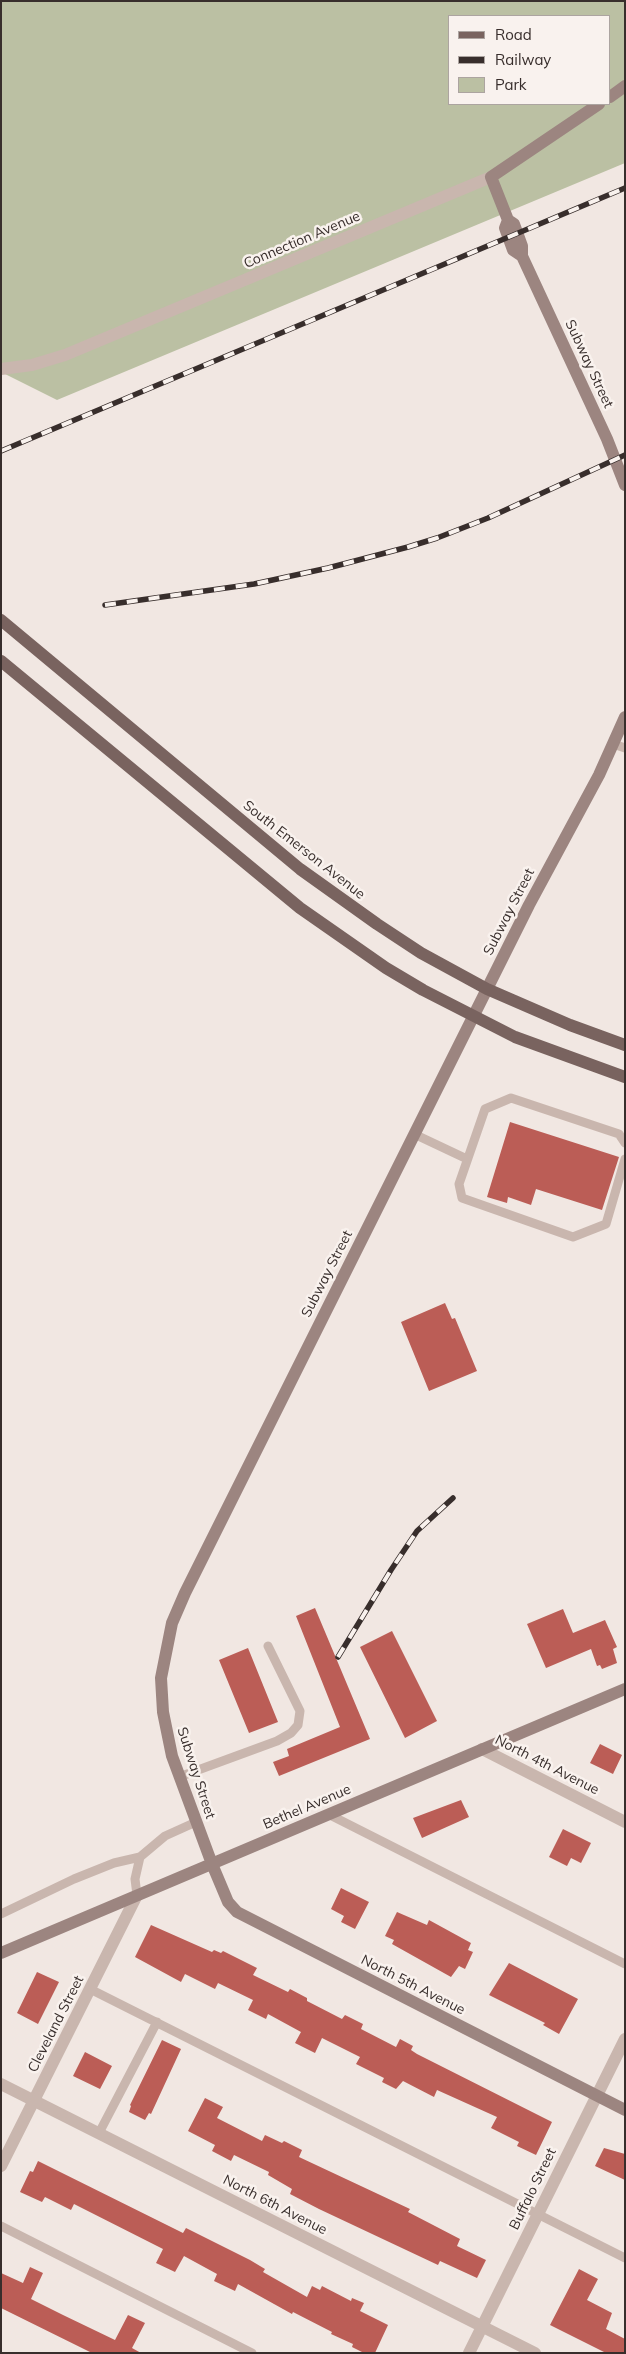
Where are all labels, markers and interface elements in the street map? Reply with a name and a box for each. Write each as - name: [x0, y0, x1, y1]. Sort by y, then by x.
- legend: [448, 15, 611, 105]
- text: Road: [495, 25, 532, 44]
- text: Railway: [495, 50, 551, 69]
- text: Park: [495, 75, 527, 94]
- street label: Connection Avenue: [241, 208, 363, 272]
- street label: Subway Street: [561, 317, 617, 411]
- street label: South Emerson Avenue: [240, 797, 368, 903]
- street label: Subway Street: [480, 866, 538, 958]
- street label: Subway Street: [298, 1228, 356, 1320]
- street label: Subway Street: [173, 1725, 219, 1821]
- street label: North 4th Avenue: [492, 1732, 602, 1798]
- street label: Bethel Avenue: [261, 1781, 353, 1833]
- street label: North 5th Avenue: [358, 1952, 468, 2018]
- street label: Cleveland Street: [24, 1973, 88, 2075]
- street label: Buffalo Street: [506, 2145, 560, 2233]
- street label: North 6th Avenue: [220, 2172, 330, 2238]

